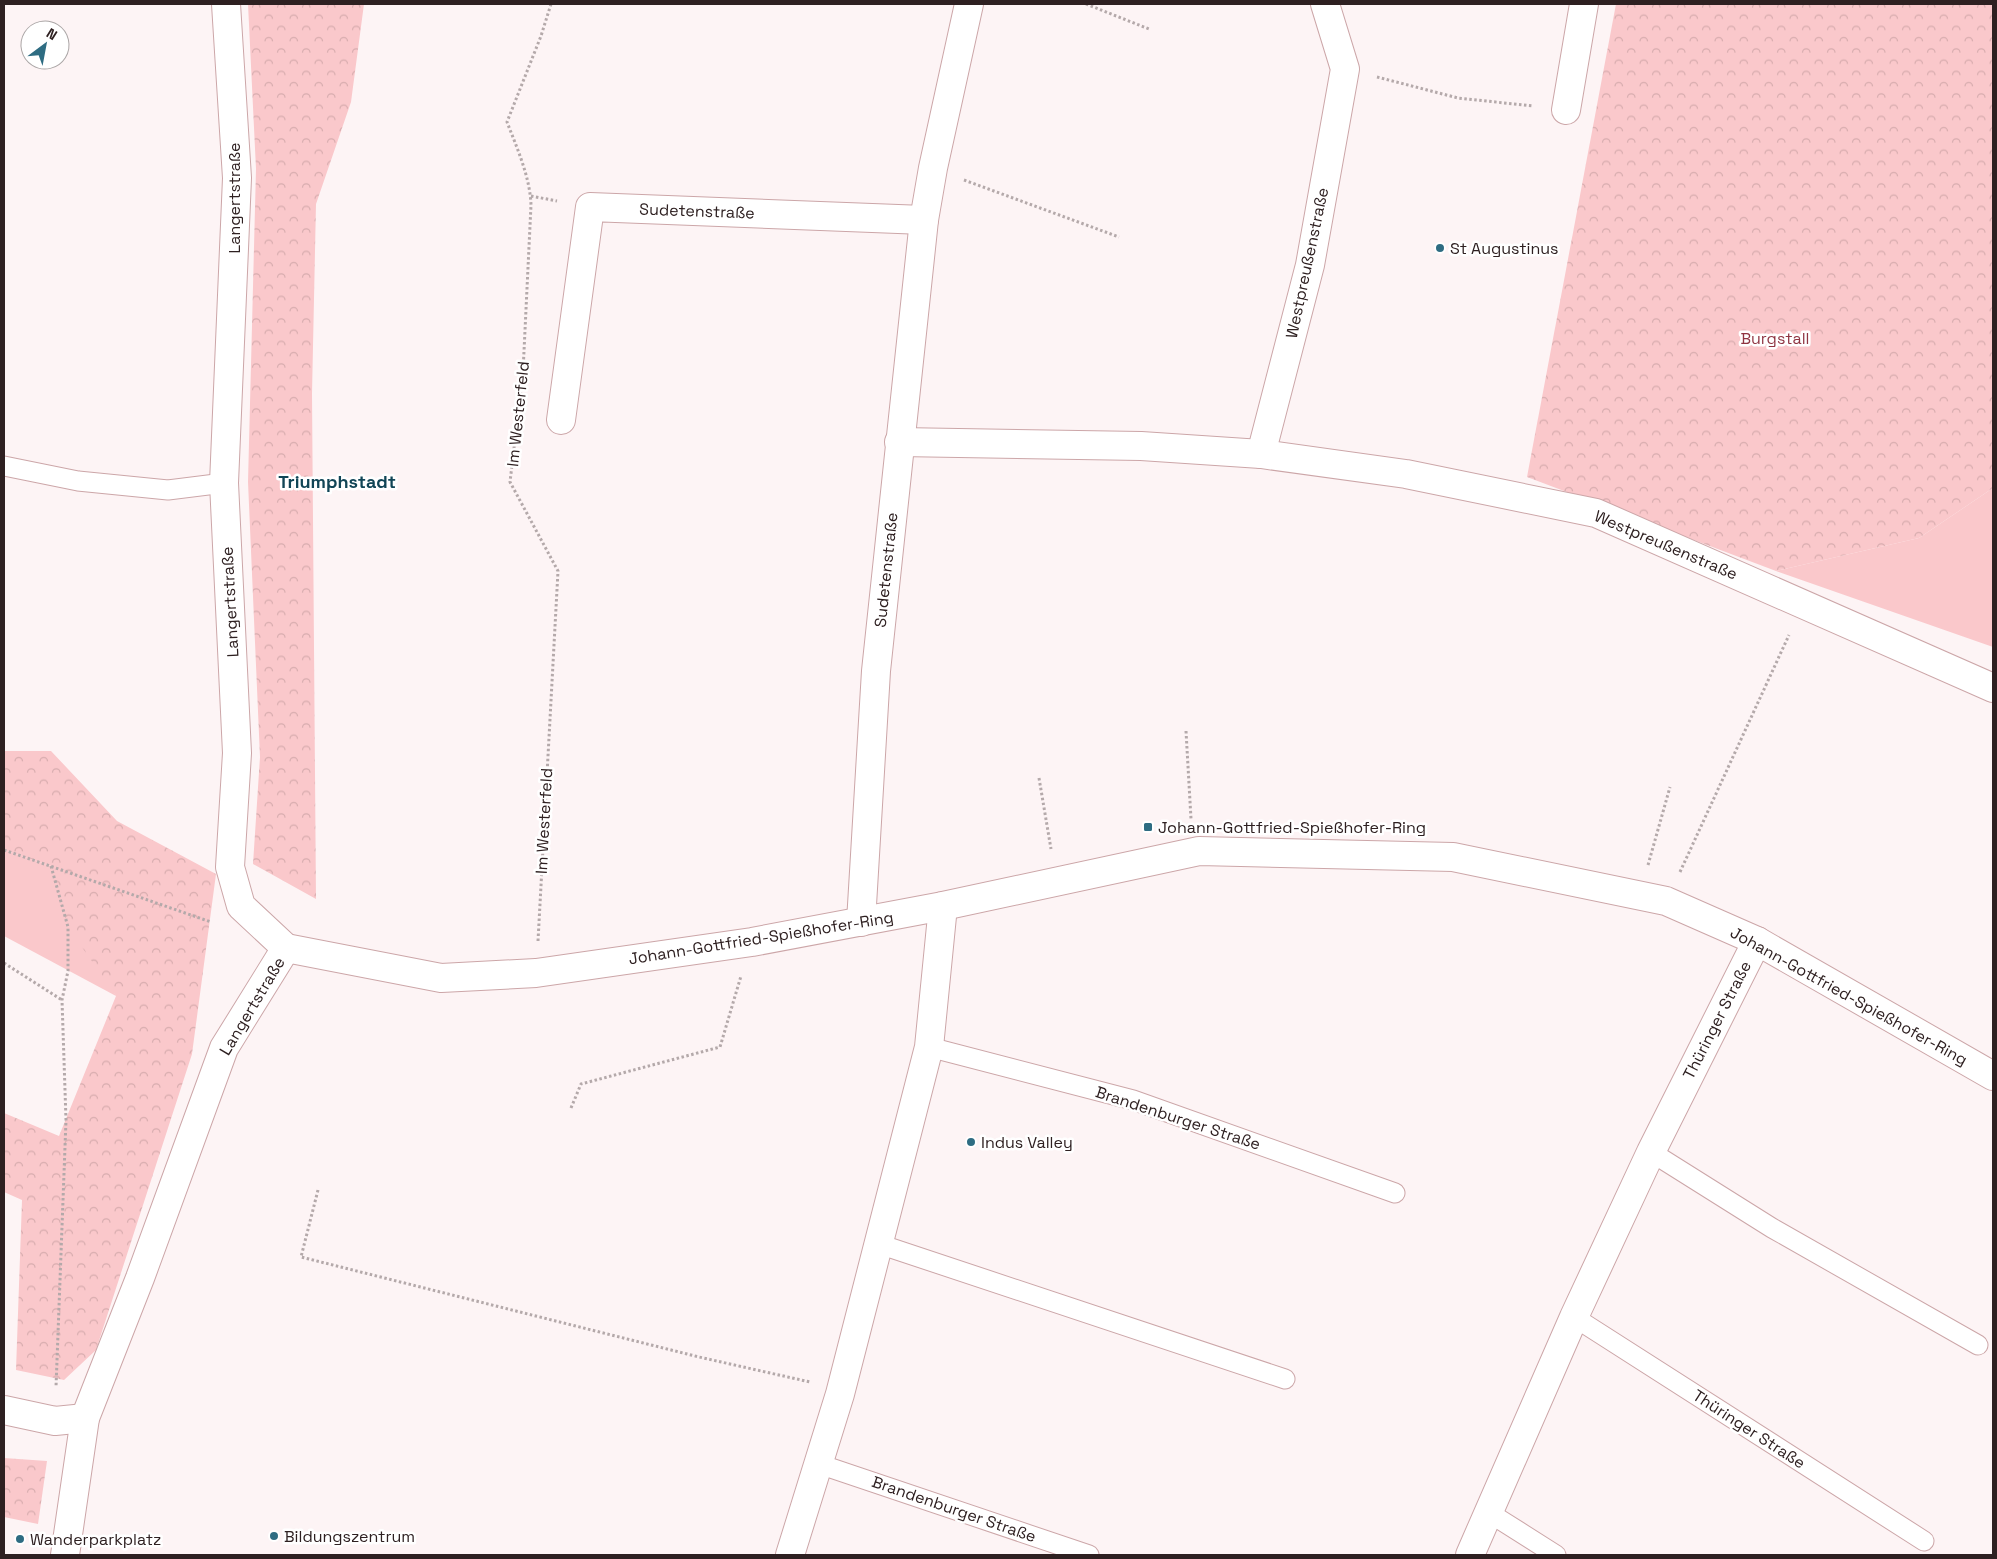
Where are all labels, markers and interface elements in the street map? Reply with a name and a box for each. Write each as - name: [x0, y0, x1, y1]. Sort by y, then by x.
- north arrow: [20, 20, 70, 70]
- text: N: [43, 24, 61, 44]
- street label: Langertstraße: [224, 143, 245, 253]
- street label: Westpreußenstraße: [1281, 186, 1333, 340]
- street label: Sudetenstraße: [639, 198, 755, 224]
- place label: St Augustinus: [1450, 238, 1558, 259]
- marker: St Augustinus: [1434, 242, 1446, 254]
- park label: Burgstall: [1741, 328, 1810, 349]
- street label: Im Westerfeld: [502, 360, 534, 468]
- district label: Triumphstadt: [278, 470, 396, 493]
- street label: Westpreußenstraße: [1591, 505, 1741, 585]
- street label: Sudetenstraße: [870, 511, 902, 629]
- street label: Langertstraße: [217, 546, 243, 658]
- street label: Im Westerfeld: [531, 767, 557, 875]
- place label: Johann-Gottfried-Spießhofer-Ring: [1158, 817, 1426, 838]
- marker: Johann-Gottfried-Spießhofer-Ring: [1142, 821, 1154, 833]
- street label: Johann-Gottfried-Spießhofer-Ring: [627, 907, 895, 969]
- street label: Johann-Gottfried-Spießhofer-Ring: [1727, 922, 1971, 1070]
- street label: Langertstraße: [214, 953, 290, 1059]
- street label: Thüringer Straße: [1678, 957, 1756, 1083]
- street label: Brandenburger Straße: [1093, 1081, 1263, 1155]
- place label: Indus Valley: [981, 1132, 1073, 1153]
- marker: Indus Valley: [965, 1136, 977, 1148]
- street label: Thüringer Straße: [1689, 1385, 1809, 1473]
- street label: Brandenburger Straße: [869, 1471, 1039, 1547]
- place label: Bildungszentrum: [284, 1526, 415, 1547]
- place label: Wanderparkplatz: [30, 1529, 161, 1550]
- marker: Bildungszentrum: [268, 1530, 280, 1542]
- marker: Wanderparkplatz: [14, 1533, 26, 1545]

